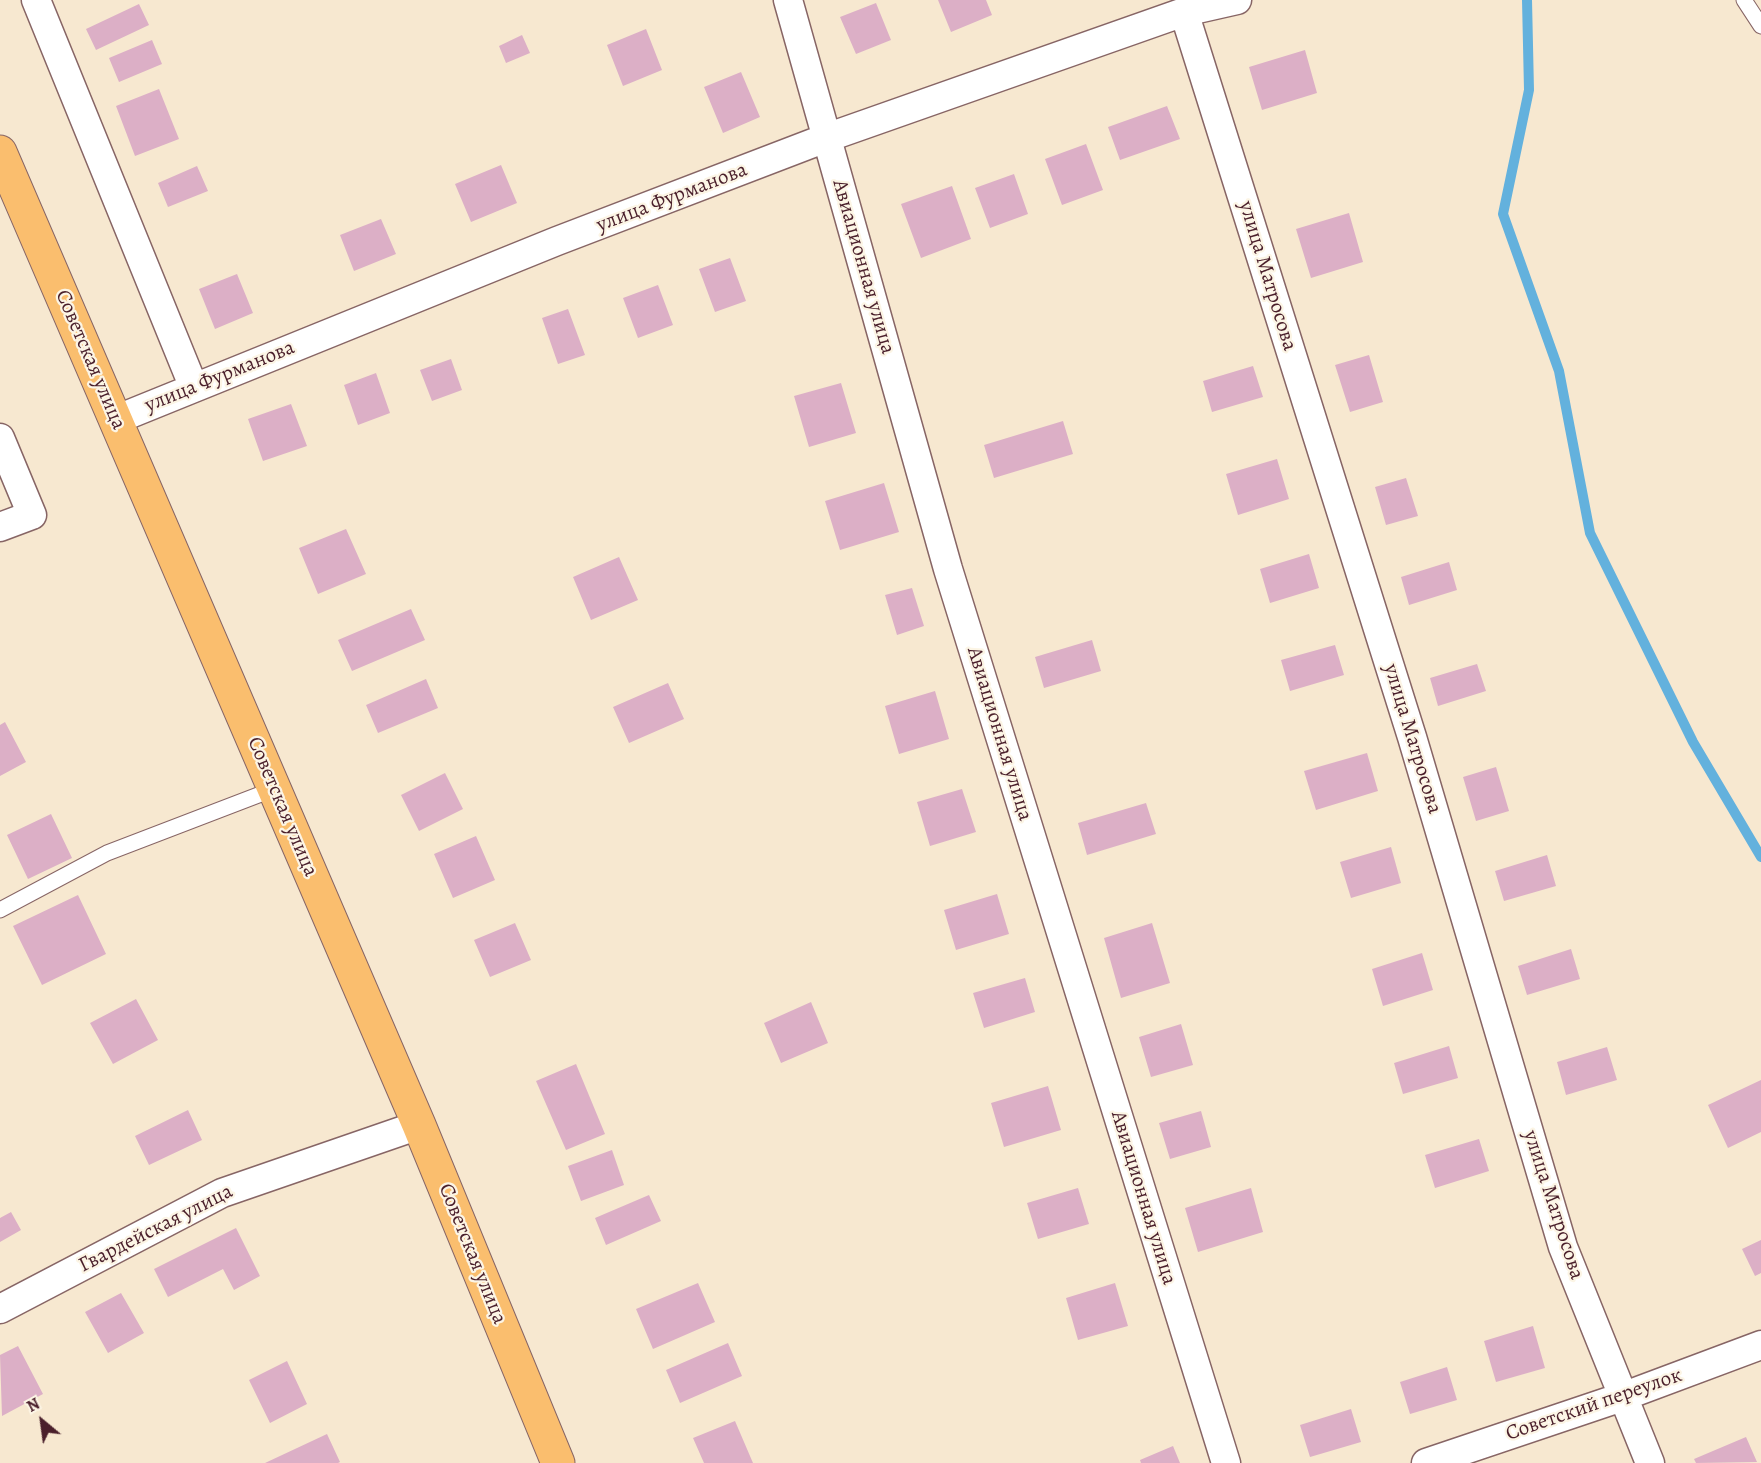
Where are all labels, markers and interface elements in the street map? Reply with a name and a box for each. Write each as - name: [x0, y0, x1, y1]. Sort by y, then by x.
- street label: улица Фурманова: [593, 158, 751, 238]
- street label: Авиационная улица: [826, 177, 900, 357]
- street label: улица Матросова: [1232, 198, 1302, 354]
- street label: Советская улица: [49, 286, 131, 434]
- street label: улица Фурманова: [141, 335, 299, 419]
- street label: Авиационная улица: [961, 644, 1037, 824]
- street label: улица Матросова: [1377, 661, 1447, 817]
- street label: Советская улица: [241, 733, 323, 881]
- street label: Авиационная улица: [1105, 1108, 1181, 1288]
- street label: улица Матросова: [1517, 1127, 1589, 1283]
- street label: Гвардейская улица: [75, 1179, 237, 1279]
- street label: Советская улица: [432, 1180, 512, 1328]
- street label: Советский переулок: [1503, 1363, 1685, 1447]
- north arrow: [12, 1391, 72, 1451]
- text: N: [23, 1393, 44, 1418]

